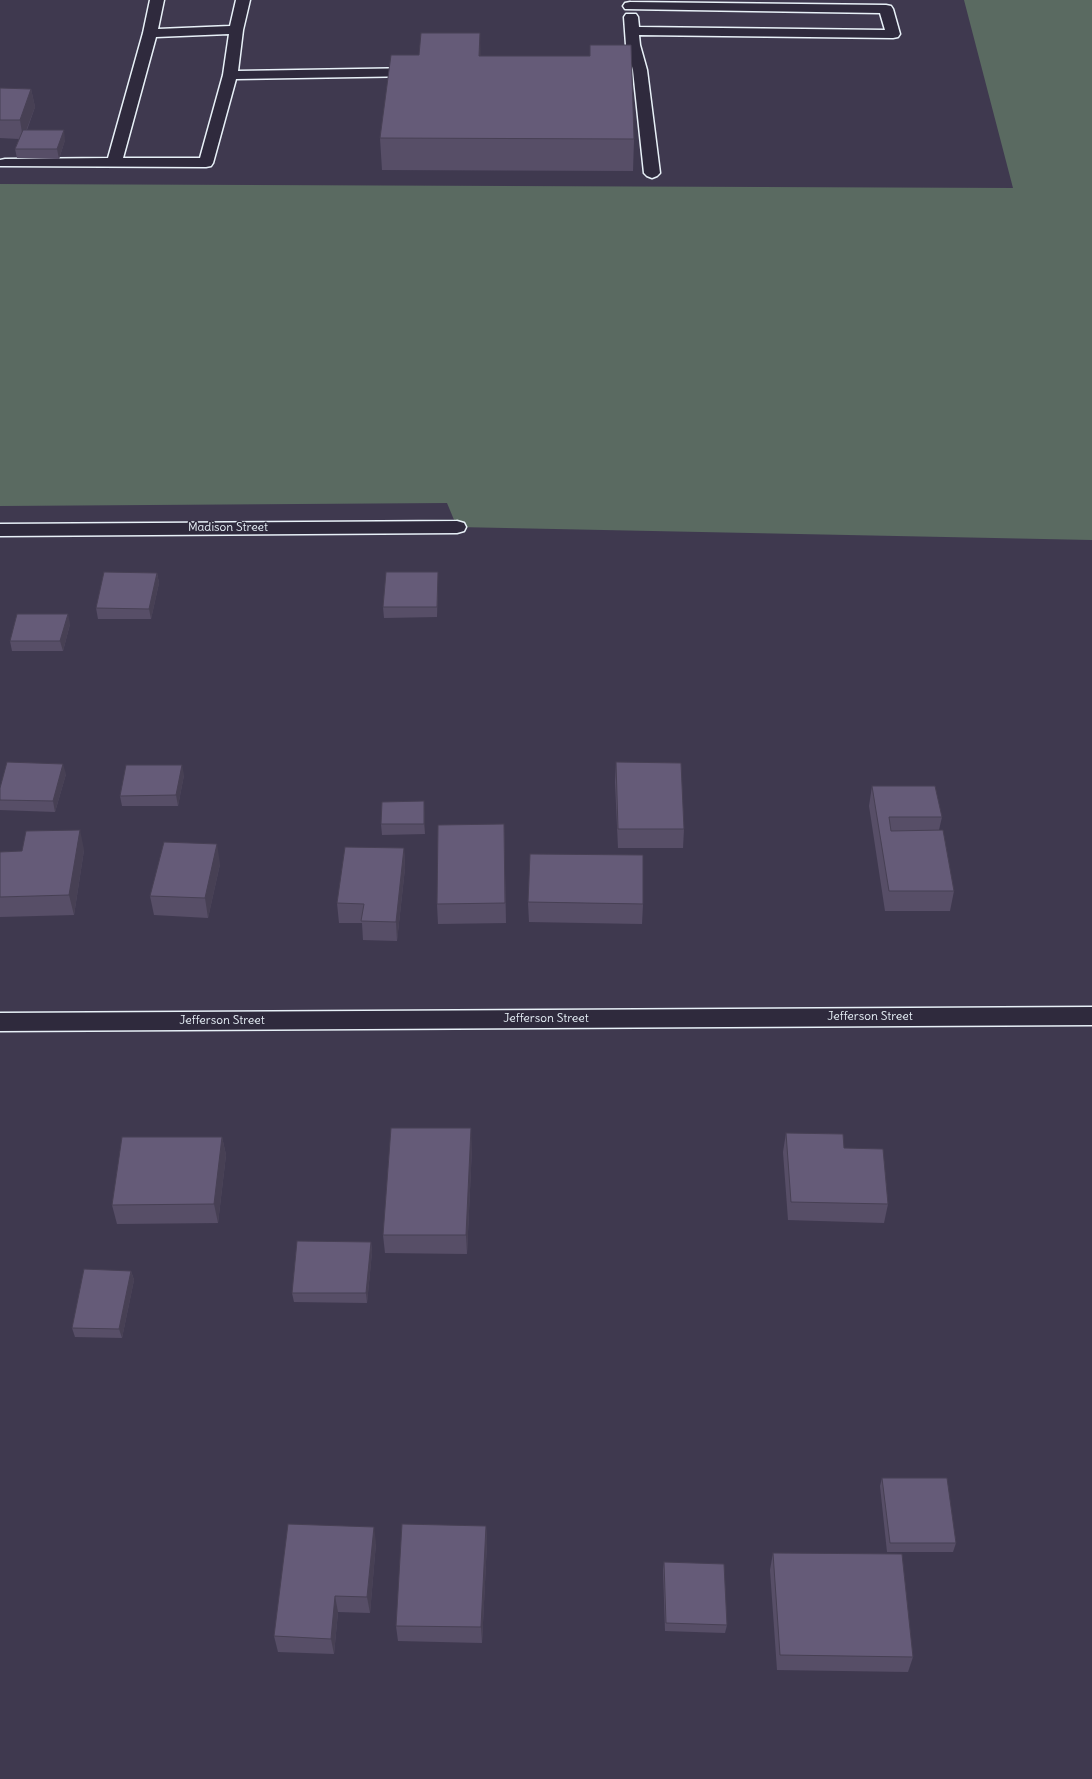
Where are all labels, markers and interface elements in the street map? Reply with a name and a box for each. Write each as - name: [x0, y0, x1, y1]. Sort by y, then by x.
- street label: Madison Street: [188, 521, 268, 535]
- street label: Jefferson Street: [827, 1010, 913, 1024]
- street label: Jefferson Street: [503, 1012, 589, 1026]
- street label: Jefferson Street: [179, 1014, 265, 1028]

